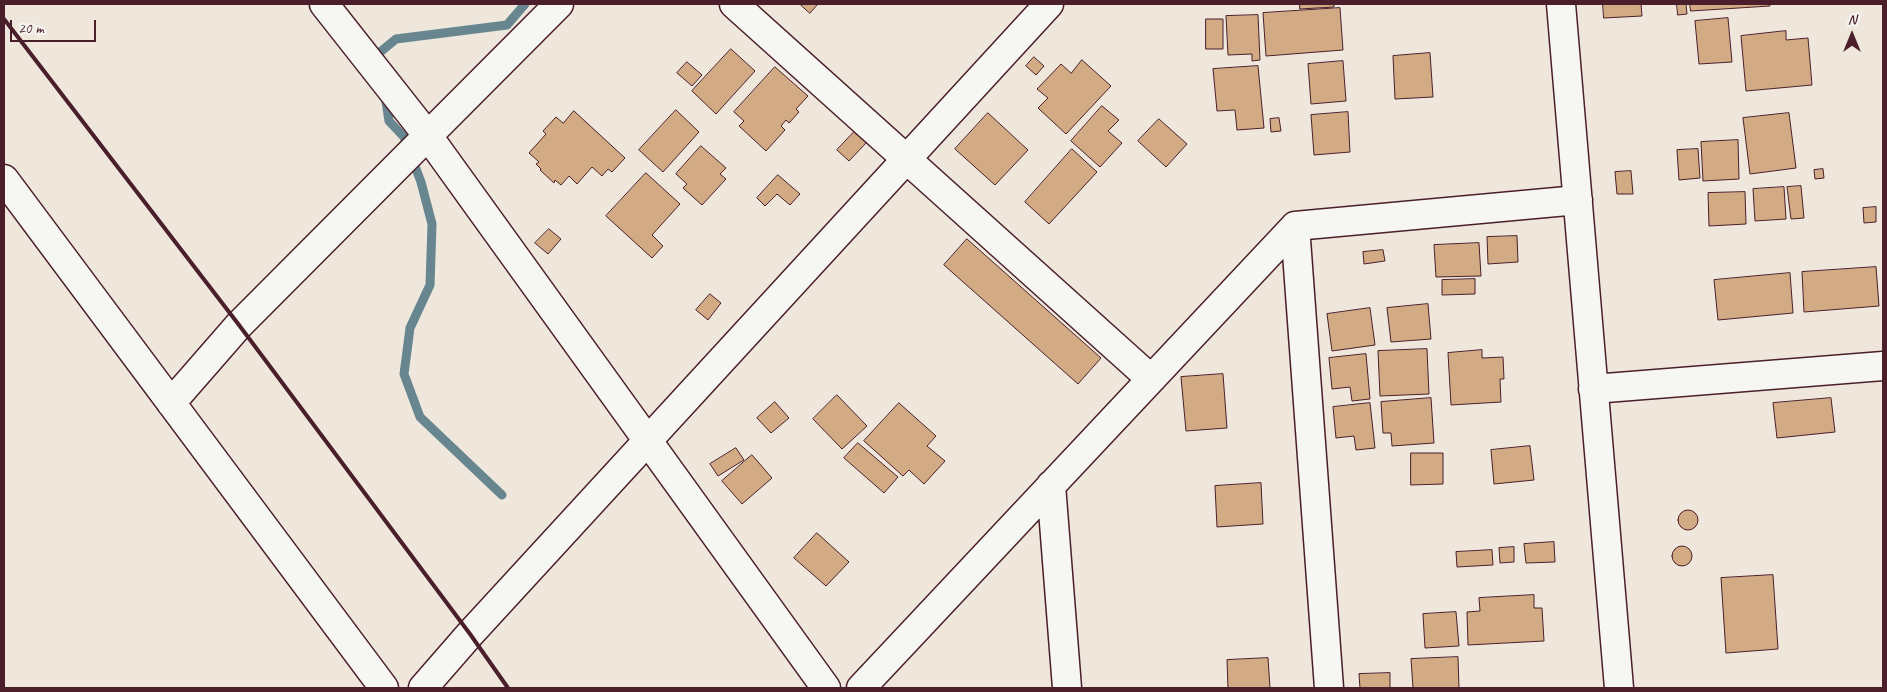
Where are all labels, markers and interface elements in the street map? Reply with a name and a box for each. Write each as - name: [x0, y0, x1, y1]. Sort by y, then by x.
- scale bar: [12, 10, 99, 42]
- north arrow: [1827, 10, 1877, 60]
- text: N: [1848, 11, 1856, 28]
- text: 20 m: [18, 19, 44, 38]

